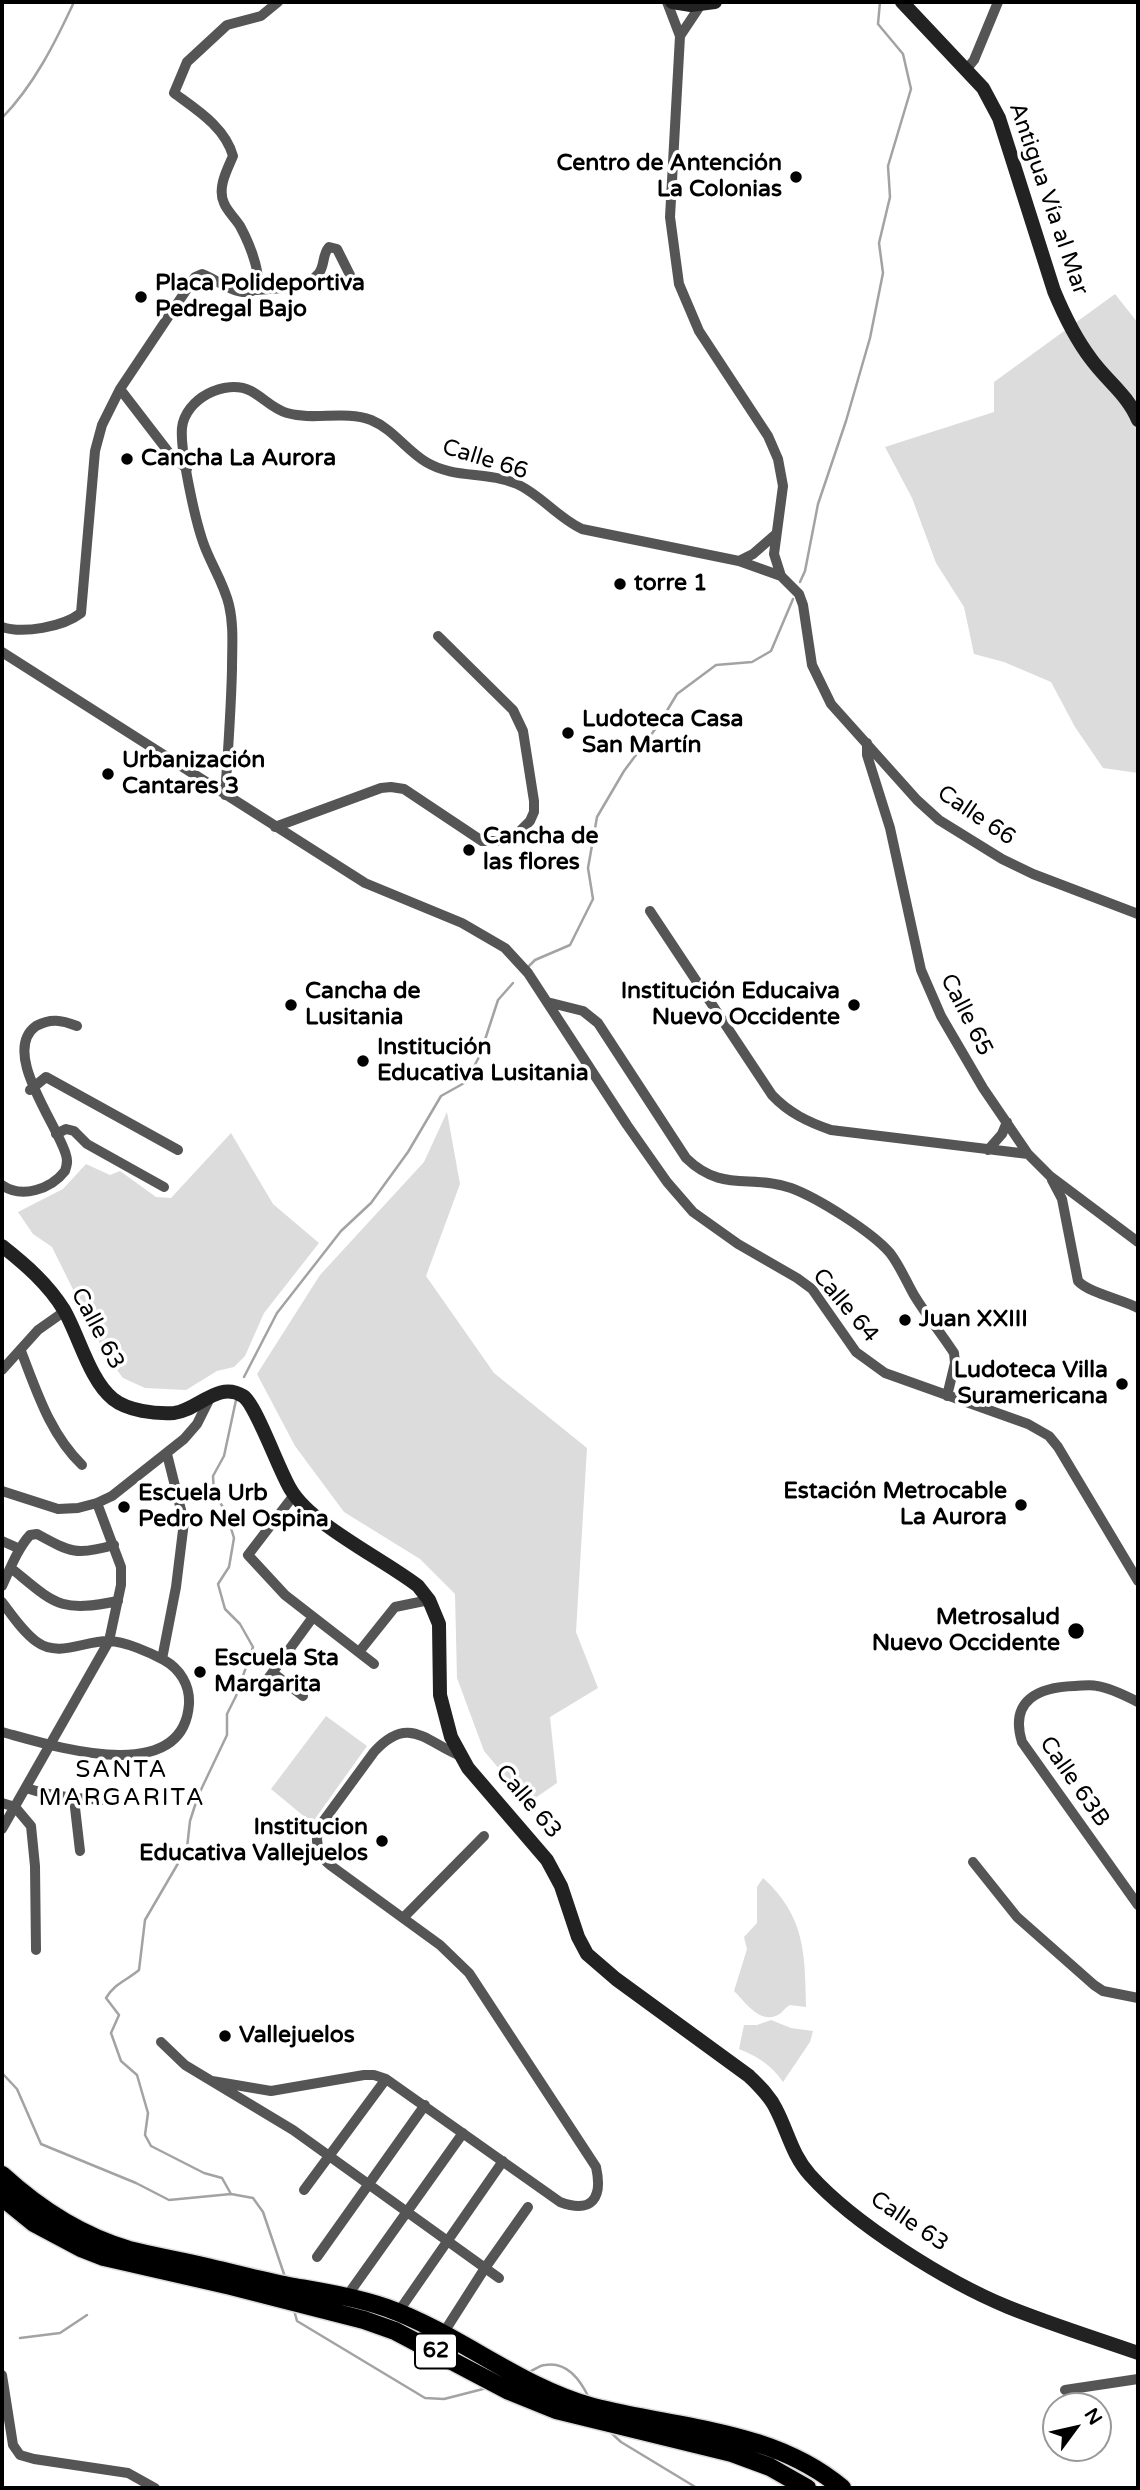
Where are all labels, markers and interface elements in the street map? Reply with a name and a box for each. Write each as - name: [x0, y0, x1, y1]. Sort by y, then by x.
- street label: Antigua Vía al Mar: [1002, 99, 1094, 299]
- place label: Centro de Antención La Colonias: [557, 150, 782, 204]
- marker: Centro de Antención La Colonias: [788, 169, 804, 185]
- place label: Placa Polideportiva Pedregal Bajo: [155, 270, 365, 324]
- marker: Placa Polideportiva Pedregal Bajo: [133, 289, 149, 305]
- street label: Calle 66: [439, 434, 531, 486]
- place label: Cancha La Aurora: [141, 445, 336, 473]
- marker: Cancha La Aurora: [119, 451, 135, 467]
- place label: torre 1: [634, 570, 707, 598]
- marker: torre 1: [612, 576, 628, 592]
- place label: Ludoteca Casa San Martín: [582, 706, 743, 760]
- marker: Ludoteca Casa San Martín: [560, 725, 576, 741]
- place label: Urbanización Cantares 3: [122, 747, 265, 801]
- marker: Urbanización Cantares 3: [100, 766, 116, 782]
- street label: Calle 66: [932, 780, 1020, 852]
- place label: Cancha de las flores: [483, 823, 599, 877]
- marker: Cancha de las flores: [461, 842, 477, 858]
- street label: Calle 65: [934, 969, 998, 1061]
- place label: Cancha de Lusitania: [305, 978, 421, 1032]
- place label: Institución Educaiva Nuevo Occidente: [621, 978, 840, 1032]
- marker: Cancha de Lusitania: [283, 997, 299, 1013]
- marker: Institución Educaiva Nuevo Occidente: [846, 997, 862, 1013]
- place label: Institución Educativa Lusitania: [377, 1034, 589, 1088]
- marker: Institución Educativa Lusitania: [355, 1053, 371, 1069]
- street label: Calle 64: [806, 1263, 884, 1349]
- street label: Calle 63: [64, 1284, 130, 1374]
- place label: Juan XXIII: [919, 1306, 1028, 1334]
- marker: Juan XXIII: [897, 1312, 913, 1328]
- place label: Ludoteca Villa Suramericana: [954, 1357, 1108, 1411]
- marker: Ludoteca Villa Suramericana: [1114, 1376, 1130, 1392]
- place label: Estación Metrocable La Aurora: [783, 1478, 1007, 1532]
- place label: Escuela Urb Pedro Nel Ospina: [138, 1480, 329, 1534]
- marker: Estación Metrocable La Aurora: [1013, 1497, 1029, 1513]
- marker: Escuela Urb Pedro Nel Ospina: [116, 1499, 132, 1515]
- place label: Metrosalud Nuevo Occidente: [872, 1604, 1060, 1658]
- marker: Metrosalud Nuevo Occidente: [1066, 1621, 1086, 1641]
- place label: Escuela Sta Margarita: [214, 1645, 339, 1699]
- marker: Escuela Sta Margarita: [192, 1664, 208, 1680]
- street label: Calle 63B: [1033, 1731, 1115, 1833]
- district label: SANTA MARGARITA: [40, 1757, 204, 1813]
- street label: Calle 63: [489, 1759, 567, 1845]
- place label: Institucion Educativa Vallejuelos: [139, 1814, 368, 1868]
- marker: Institucion Educativa Vallejuelos: [374, 1833, 390, 1849]
- place label: Vallejuelos: [239, 2022, 355, 2050]
- marker: Vallejuelos: [217, 2028, 233, 2044]
- street label: Calle 63: [865, 2186, 953, 2258]
- road number: 62: [415, 2334, 457, 2368]
- north arrow: [1042, 2392, 1112, 2462]
- text: N: [1080, 2404, 1106, 2429]

